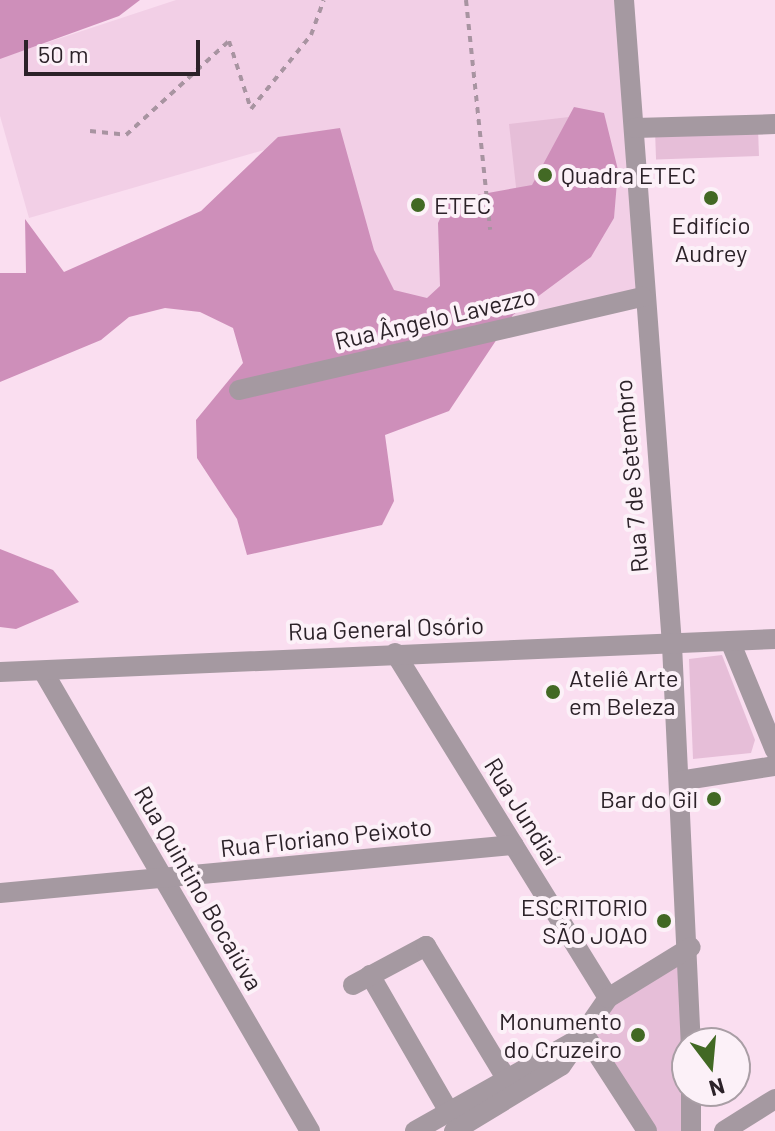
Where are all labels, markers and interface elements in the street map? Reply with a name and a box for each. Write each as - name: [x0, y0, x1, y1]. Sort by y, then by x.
- scale bar: [28, 24, 204, 74]
- text: 50 m: [38, 39, 89, 68]
- place label: Quadra ETEC: [561, 161, 696, 189]
- marker: Quadra ETEC: [536, 166, 554, 184]
- marker: Edifício Audrey: [702, 189, 720, 207]
- place label: ETEC: [434, 191, 491, 219]
- marker: ETEC: [409, 196, 427, 214]
- place label: Edifício Audrey: [671, 211, 751, 267]
- street label: Rua Ângelo Lavezzo: [332, 281, 538, 355]
- street label: Rua 7 de Setembro: [608, 378, 654, 574]
- street label: Rua General Osório: [287, 610, 485, 646]
- place label: Ateliê Arte em Beleza: [569, 664, 678, 720]
- marker: Ateliê Arte em Beleza: [544, 683, 562, 701]
- street label: Rua Jundiaí: [479, 752, 567, 870]
- street label: Rua Quintino Bocaiúva: [129, 781, 269, 995]
- place label: Bar do Gil: [600, 785, 698, 813]
- marker: Bar do Gil: [705, 790, 723, 808]
- street label: Rua Floriano Peixoto: [219, 812, 433, 862]
- place label: ESCRITORIO SÃO JOAO: [521, 893, 648, 949]
- marker: ESCRITORIO SÃO JOAO: [655, 912, 673, 930]
- place label: Monumento do Cruzeiro: [499, 1007, 622, 1063]
- marker: Monumento do Cruzeiro: [629, 1026, 647, 1044]
- north arrow: [671, 1027, 751, 1107]
- text: N: [706, 1074, 728, 1103]

